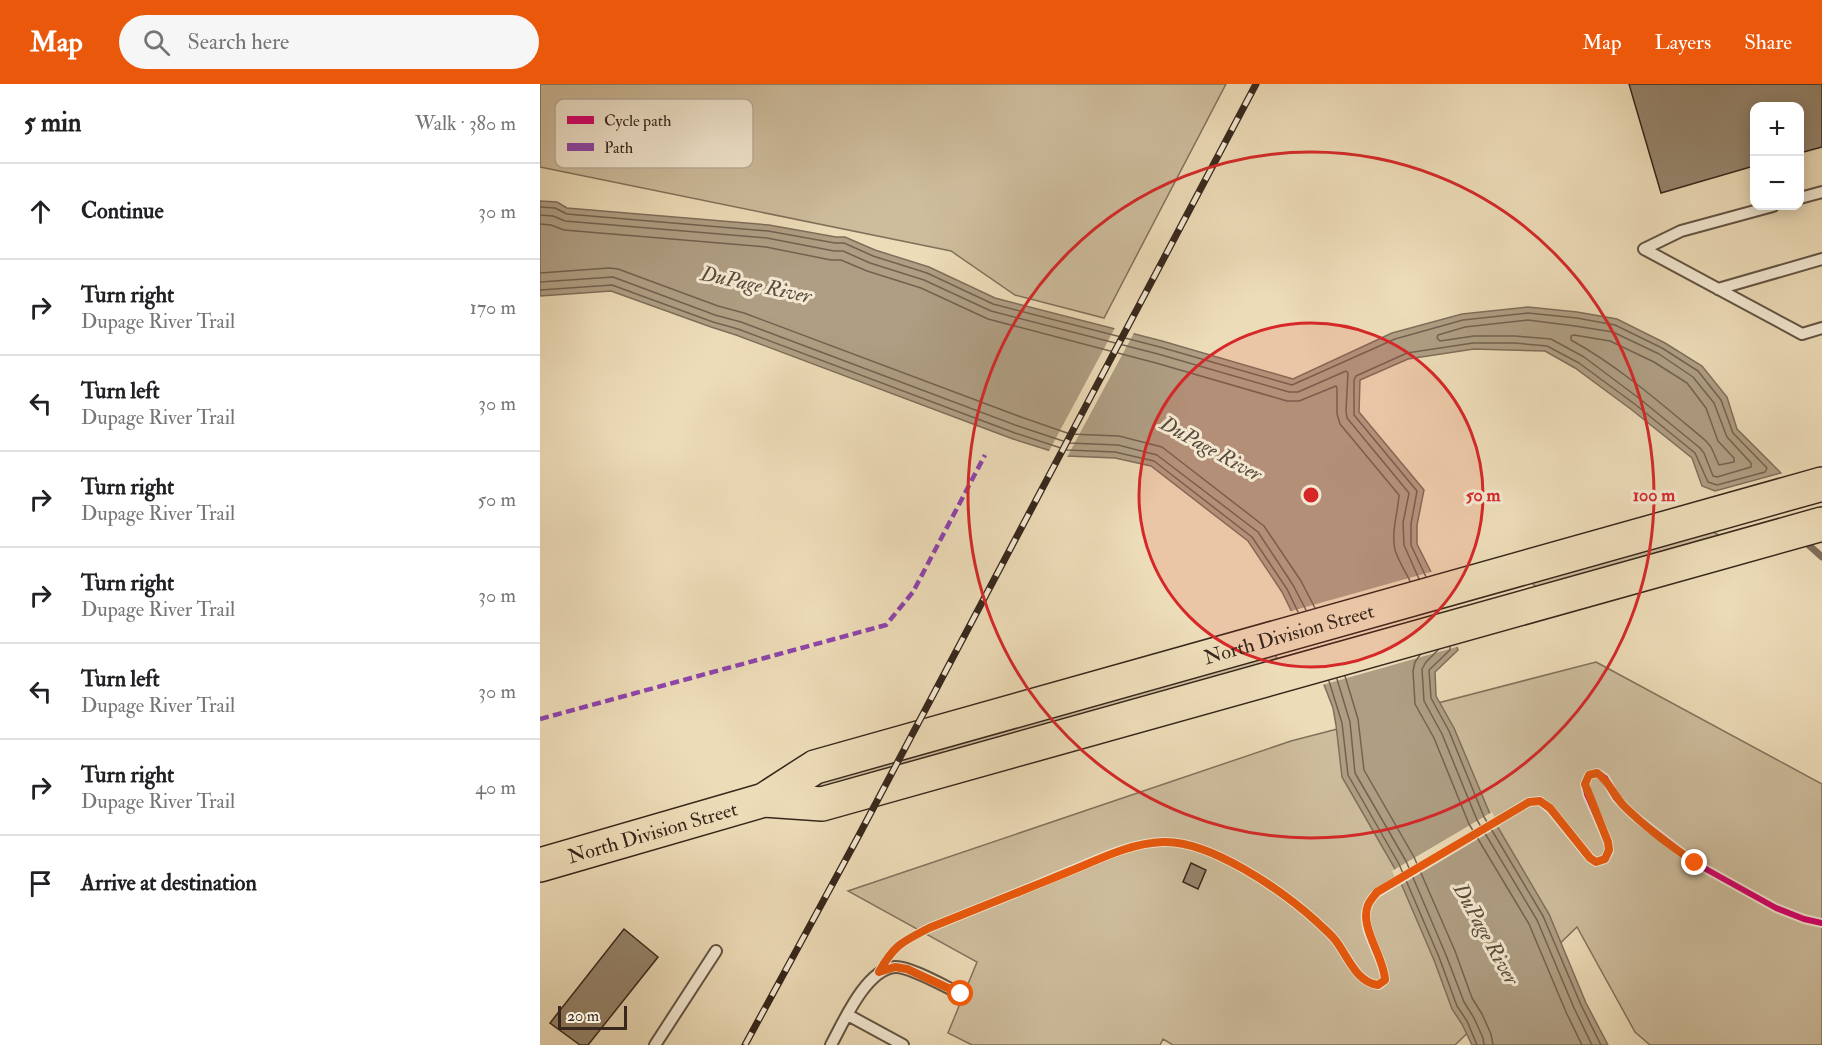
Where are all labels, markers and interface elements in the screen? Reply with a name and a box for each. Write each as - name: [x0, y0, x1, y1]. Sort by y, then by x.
- search box: [119, 15, 539, 69]
- text: Map: [30, 25, 83, 60]
- icon: search: [140, 26, 173, 59]
- text: Search here: [188, 28, 289, 56]
- text: Map: [1582, 29, 1622, 56]
- text: Layers: [1655, 29, 1711, 56]
- text: Share: [1744, 29, 1792, 56]
- legend: [555, 99, 753, 168]
- map controls: [1750, 102, 1804, 210]
- button: +: [1750, 102, 1804, 156]
- text: 5 min: [24, 107, 81, 139]
- text: Walk · 380 m: [415, 111, 516, 136]
- text: Cycle path: [604, 111, 672, 132]
- text: Path: [604, 138, 634, 158]
- button: −: [1750, 156, 1804, 210]
- icon: ahead: [24, 195, 57, 228]
- text: Continue: [81, 197, 164, 225]
- text: 30 m: [478, 199, 516, 224]
- water label: DuPage River: [697, 260, 815, 310]
- text: Turn right: [81, 281, 174, 309]
- icon: right: [24, 291, 57, 324]
- text: 170 m: [470, 295, 516, 320]
- text: Dupage River Trail: [81, 309, 235, 334]
- text: Turn left: [81, 377, 160, 405]
- icon: left: [24, 387, 57, 420]
- text: 30 m: [478, 391, 516, 416]
- text: Dupage River Trail: [81, 405, 235, 430]
- water label: DuPage River: [1154, 409, 1268, 489]
- text: Turn right: [81, 473, 174, 501]
- icon: right: [24, 483, 57, 516]
- text: 50 m: [1466, 484, 1501, 507]
- text: 100 m: [1633, 484, 1676, 507]
- centre of rings: [1301, 485, 1321, 505]
- text: 50 m: [477, 487, 516, 512]
- text: Dupage River Trail: [81, 501, 235, 526]
- text: Turn right: [81, 569, 174, 597]
- icon: right: [24, 579, 57, 612]
- text: 30 m: [478, 583, 516, 608]
- text: Dupage River Trail: [81, 597, 235, 622]
- street label: North Division Street: [1201, 598, 1377, 670]
- text: Turn left: [81, 665, 160, 693]
- icon: left: [24, 675, 57, 708]
- text: 30 m: [478, 679, 516, 704]
- text: Dupage River Trail: [81, 693, 235, 718]
- text: Turn right: [81, 761, 174, 789]
- icon: right: [24, 771, 57, 804]
- text: 40 m: [475, 775, 516, 800]
- text: Dupage River Trail: [81, 789, 235, 814]
- street label: North Division Street: [564, 796, 741, 869]
- route end: [1681, 849, 1707, 875]
- icon: arrive: [24, 867, 57, 900]
- text: Arrive at destination: [81, 869, 257, 897]
- water label: DuPage River: [1446, 877, 1526, 991]
- route start: [947, 980, 973, 1006]
- scale bar: [558, 1003, 627, 1030]
- text: 20 m: [567, 1006, 599, 1026]

